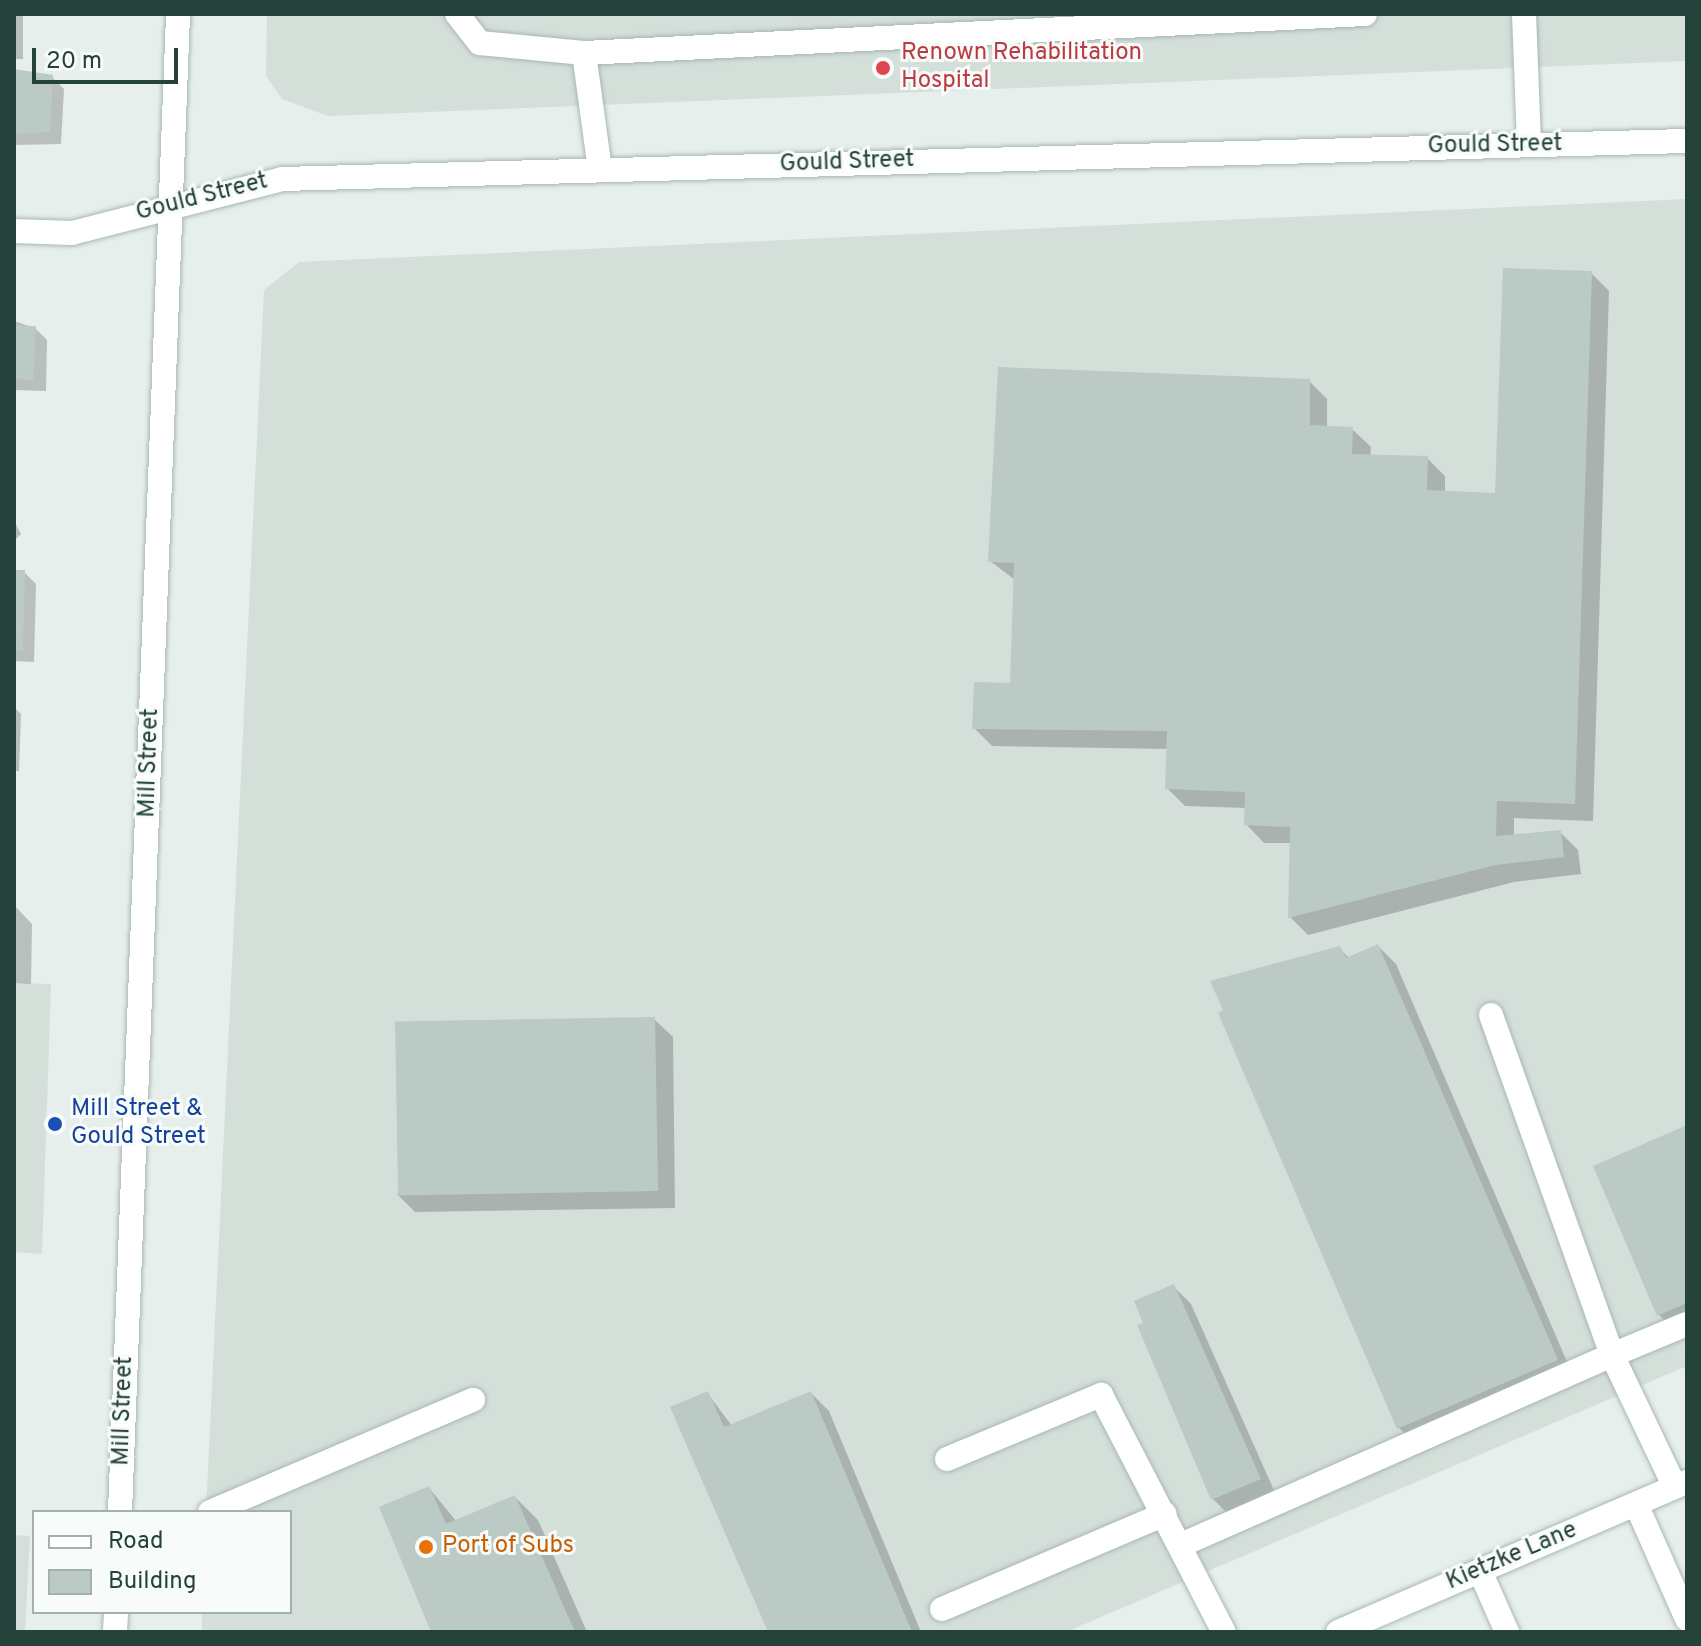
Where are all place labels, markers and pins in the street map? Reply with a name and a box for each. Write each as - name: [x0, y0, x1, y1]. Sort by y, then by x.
- place label: Renown Rehabilitation Hospital: [901, 40, 1142, 96]
- marker: Renown Rehabilitation Hospital: [872, 57, 894, 79]
- place label: Mill Street & Gould Street: [71, 1096, 206, 1152]
- marker: Mill Street & Gould Street: [46, 1115, 64, 1133]
- place label: Port of Subs: [442, 1533, 574, 1561]
- marker: Port of Subs: [417, 1538, 435, 1556]

